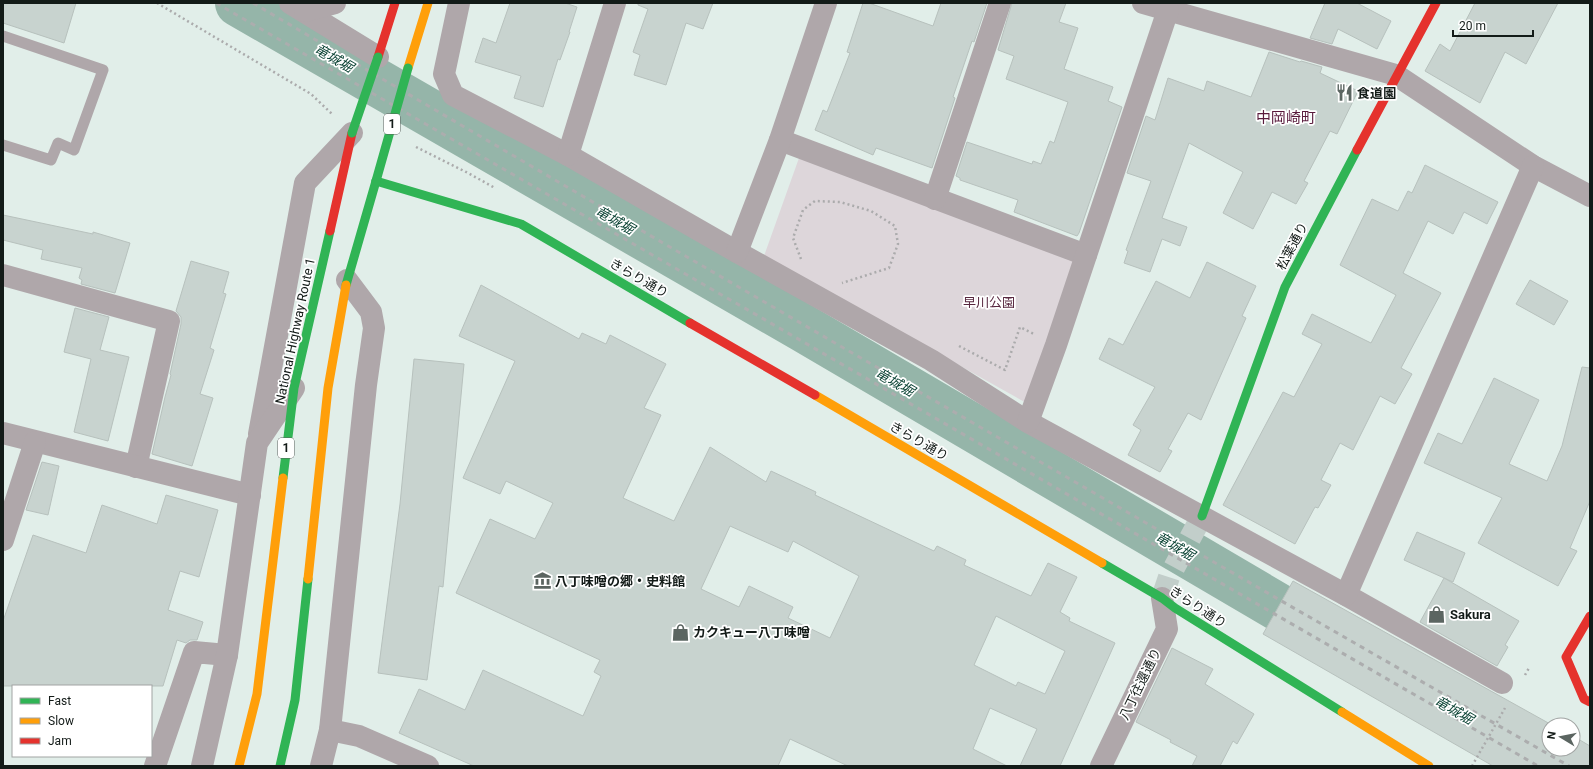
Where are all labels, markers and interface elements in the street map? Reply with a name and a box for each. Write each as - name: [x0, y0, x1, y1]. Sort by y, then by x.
- scale bar: [1453, 12, 1533, 38]
- text: 20 m: [1459, 19, 1486, 33]
- water label: 竜城堀: [312, 41, 358, 76]
- restaurant icon: 食道園: [1334, 83, 1354, 103]
- place label: 食道園: [1357, 86, 1396, 101]
- district label: 中岡崎町: [1256, 109, 1316, 127]
- road number: 1: [384, 114, 400, 134]
- water label: 竜城堀: [593, 203, 639, 238]
- street label: 松葉通り: [1273, 220, 1311, 272]
- street label: きらり通り: [607, 255, 671, 301]
- street label: National Highway Route 1: [272, 257, 318, 405]
- park label: 早川公園: [963, 295, 1015, 310]
- water label: 竜城堀: [873, 365, 919, 400]
- street label: きらり通り: [887, 418, 951, 464]
- road number: 1: [278, 438, 294, 458]
- water label: 竜城堀: [1153, 529, 1199, 564]
- museum icon: 八丁味噌の郷・史料館: [532, 571, 552, 591]
- place label: 八丁味噌の郷・史料館: [555, 574, 685, 589]
- street label: きらり通り: [1167, 583, 1229, 631]
- shop icon: Sakura: [1427, 604, 1447, 624]
- place label: Sakura: [1450, 607, 1491, 622]
- shop icon: カクキュー八丁味噌: [670, 622, 690, 642]
- place label: カクキュー八丁味噌: [693, 625, 810, 640]
- street label: 八丁往還通り: [1116, 646, 1164, 722]
- legend: [12, 685, 152, 757]
- water label: 竜城堀: [1432, 693, 1478, 728]
- text: Fast: [48, 694, 71, 708]
- text: Slow: [48, 714, 74, 728]
- north arrow: [1541, 717, 1581, 757]
- text: N: [1545, 730, 1559, 740]
- text: Jam: [48, 734, 72, 748]

